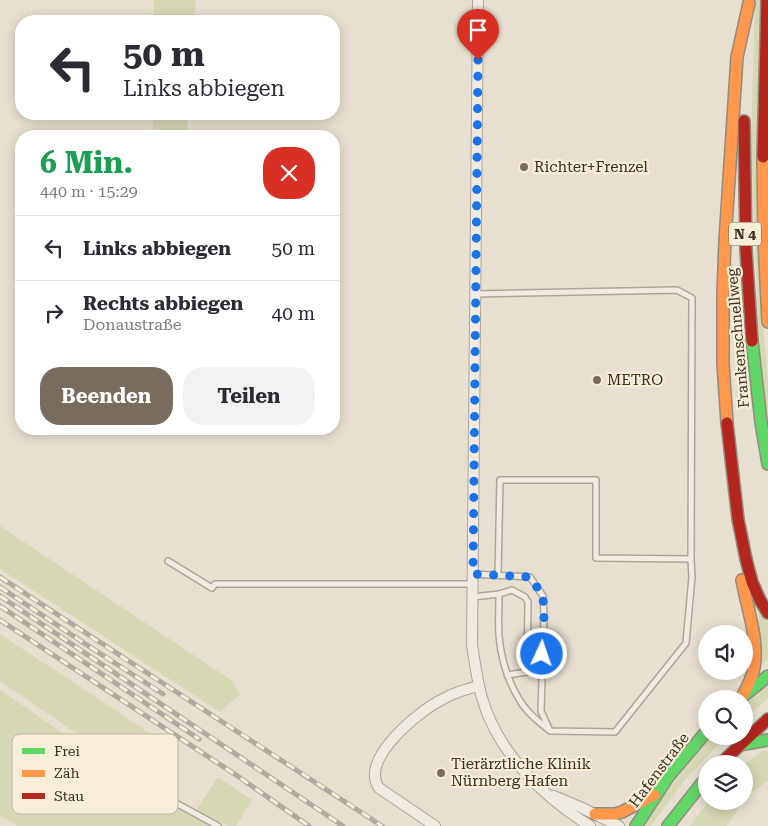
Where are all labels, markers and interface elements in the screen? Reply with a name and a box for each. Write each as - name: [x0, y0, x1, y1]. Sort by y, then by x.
- pin: [457, 9, 499, 60]
- icon: arrive: [464, 16, 492, 44]
- text: 50 m: [123, 34, 205, 75]
- icon: left: [40, 35, 105, 100]
- text: Links abbiegen: [123, 76, 285, 101]
- text: 6 Min.: [40, 145, 133, 180]
- button: close: [263, 147, 315, 199]
- place label: Richter+Frenzel: [534, 158, 648, 176]
- marker: Richter+Frenzel: [518, 161, 530, 173]
- text: 440 m · 15:29: [40, 182, 138, 201]
- road number: N 4: [729, 222, 761, 245]
- icon: left: [40, 234, 68, 262]
- text: Links abbiegen: [83, 237, 231, 260]
- text: 50 m: [272, 237, 315, 260]
- street label: Frankenschnellweg: [723, 267, 753, 409]
- text: Rechts abbiegen: [83, 292, 243, 315]
- icon: right: [40, 299, 68, 327]
- text: 40 m: [272, 302, 315, 325]
- text: Donaustraße: [83, 315, 182, 334]
- button: Beenden: [40, 367, 173, 425]
- button: Teilen: [183, 367, 315, 425]
- place label: METRO: [607, 371, 663, 389]
- marker: METRO: [591, 374, 603, 386]
- map controls: [698, 625, 753, 810]
- button: sound: [698, 625, 753, 680]
- position arrow: [515, 627, 567, 679]
- button: search: [698, 690, 753, 745]
- street label: Hafenstraße: [625, 729, 693, 811]
- legend: [12, 734, 178, 814]
- text: Frei: [54, 743, 81, 759]
- place label: Tierärztliche Klinik Nürnberg Hafen: [451, 755, 591, 790]
- button: layers: [698, 755, 753, 810]
- text: Zäh: [54, 765, 79, 781]
- marker: Tierärztliche Klinik Nürnberg Hafen: [435, 767, 447, 779]
- text: Stau: [54, 788, 84, 804]

